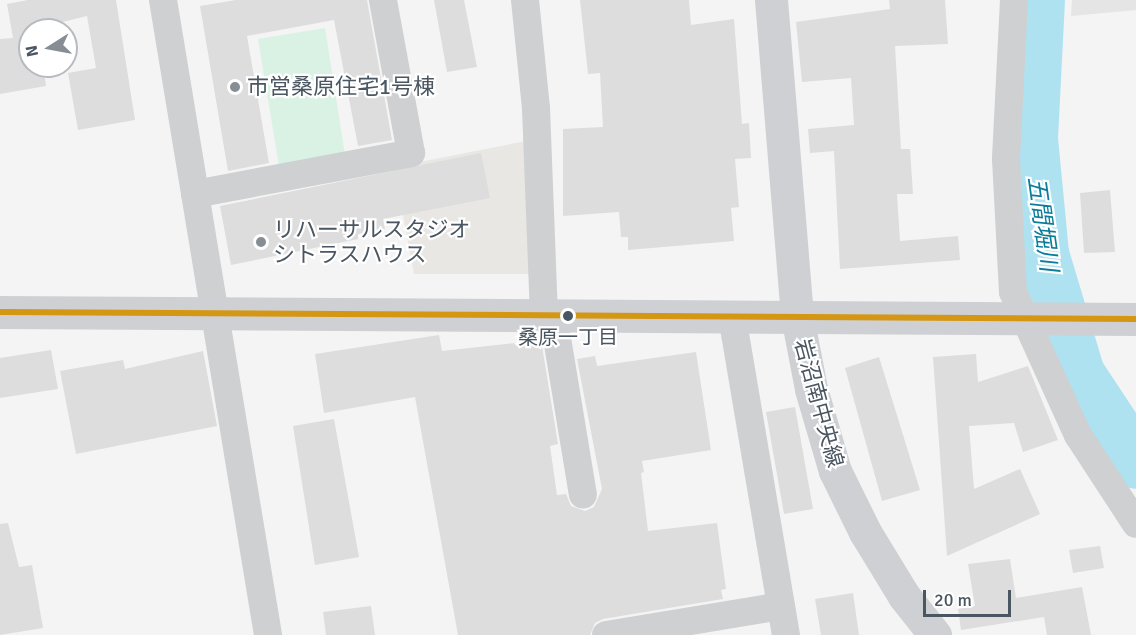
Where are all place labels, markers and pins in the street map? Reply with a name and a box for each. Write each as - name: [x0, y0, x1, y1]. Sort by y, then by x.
- place label: 市営桑原住宅1号棟: [247, 74, 435, 100]
- marker: 市営桑原住宅1号棟: [228, 80, 242, 94]
- place label: リハーサルスタジオ シトラスハウス: [273, 216, 471, 268]
- marker: リハーサルスタジオ シトラスハウス: [254, 235, 268, 249]
- marker: 桑原一丁目: [562, 310, 574, 322]
- place label: 桑原一丁目: [518, 325, 618, 349]

